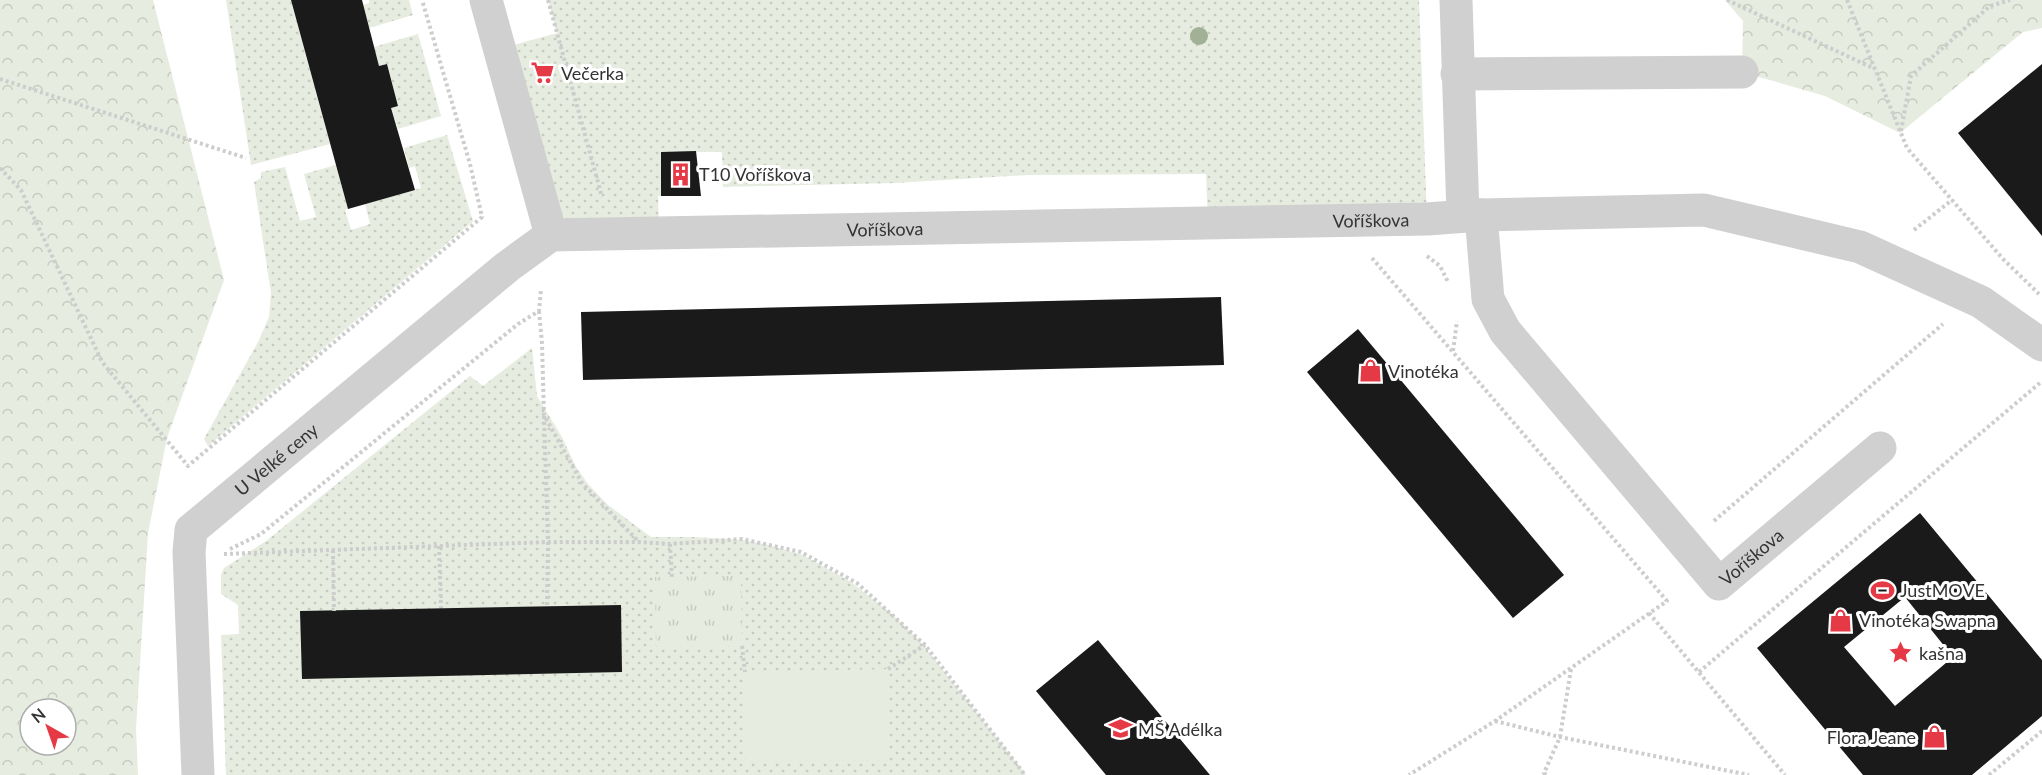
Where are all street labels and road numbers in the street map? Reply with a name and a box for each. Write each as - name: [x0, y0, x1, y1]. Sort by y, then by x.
- street label: Voříškova: [1332, 208, 1409, 232]
- street label: Voříškova: [846, 217, 924, 241]
- street label: U Velké ceny: [230, 418, 323, 500]
- street label: Voříškova: [1715, 524, 1788, 590]

